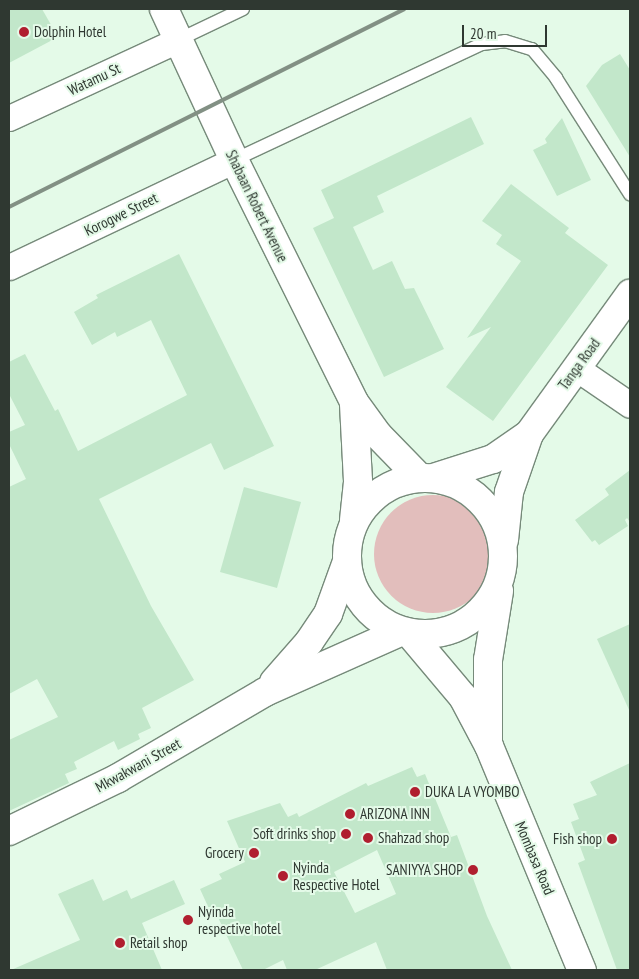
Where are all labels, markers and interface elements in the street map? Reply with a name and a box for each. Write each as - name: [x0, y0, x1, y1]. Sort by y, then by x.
- scale bar: [464, 15, 549, 47]
- place label: Dolphin Hotel: [34, 23, 106, 41]
- text: 20 m: [470, 24, 496, 43]
- marker: Dolphin Hotel: [18, 26, 30, 38]
- street label: Watamu St: [65, 59, 123, 99]
- street label: Shabaan Robert Avenue: [222, 147, 292, 265]
- street label: Korogwe Street: [81, 188, 161, 240]
- street label: Tanga Road: [554, 335, 604, 393]
- street label: Mkwakwani Street: [92, 734, 184, 796]
- place label: DUKA LA VYOMBO: [425, 783, 521, 801]
- marker: DUKA LA VYOMBO: [409, 786, 421, 798]
- place label: ARIZONA INN: [360, 805, 430, 823]
- marker: ARIZONA INN: [344, 808, 356, 820]
- street label: Mombasa Road: [511, 819, 559, 897]
- place label: Soft drinks shop: [253, 825, 336, 843]
- marker: Soft drinks shop: [340, 828, 352, 840]
- place label: Shahzad shop: [378, 829, 449, 847]
- place label: Fish shop: [553, 830, 602, 848]
- marker: Shahzad shop: [362, 832, 374, 844]
- marker: Fish shop: [606, 833, 618, 845]
- place label: Grocery: [205, 844, 244, 862]
- marker: Grocery: [248, 847, 260, 859]
- place label: Nyinda Respective Hotel: [293, 858, 380, 893]
- place label: SANIYYA SHOP: [386, 861, 463, 879]
- marker: SANIYYA SHOP: [467, 864, 479, 876]
- marker: Nyinda Respective Hotel: [277, 870, 289, 882]
- place label: Nyinda respective hotel: [198, 902, 281, 937]
- marker: Nyinda respective hotel: [182, 914, 194, 926]
- place label: Retail shop: [130, 934, 188, 952]
- marker: Retail shop: [114, 937, 126, 949]

